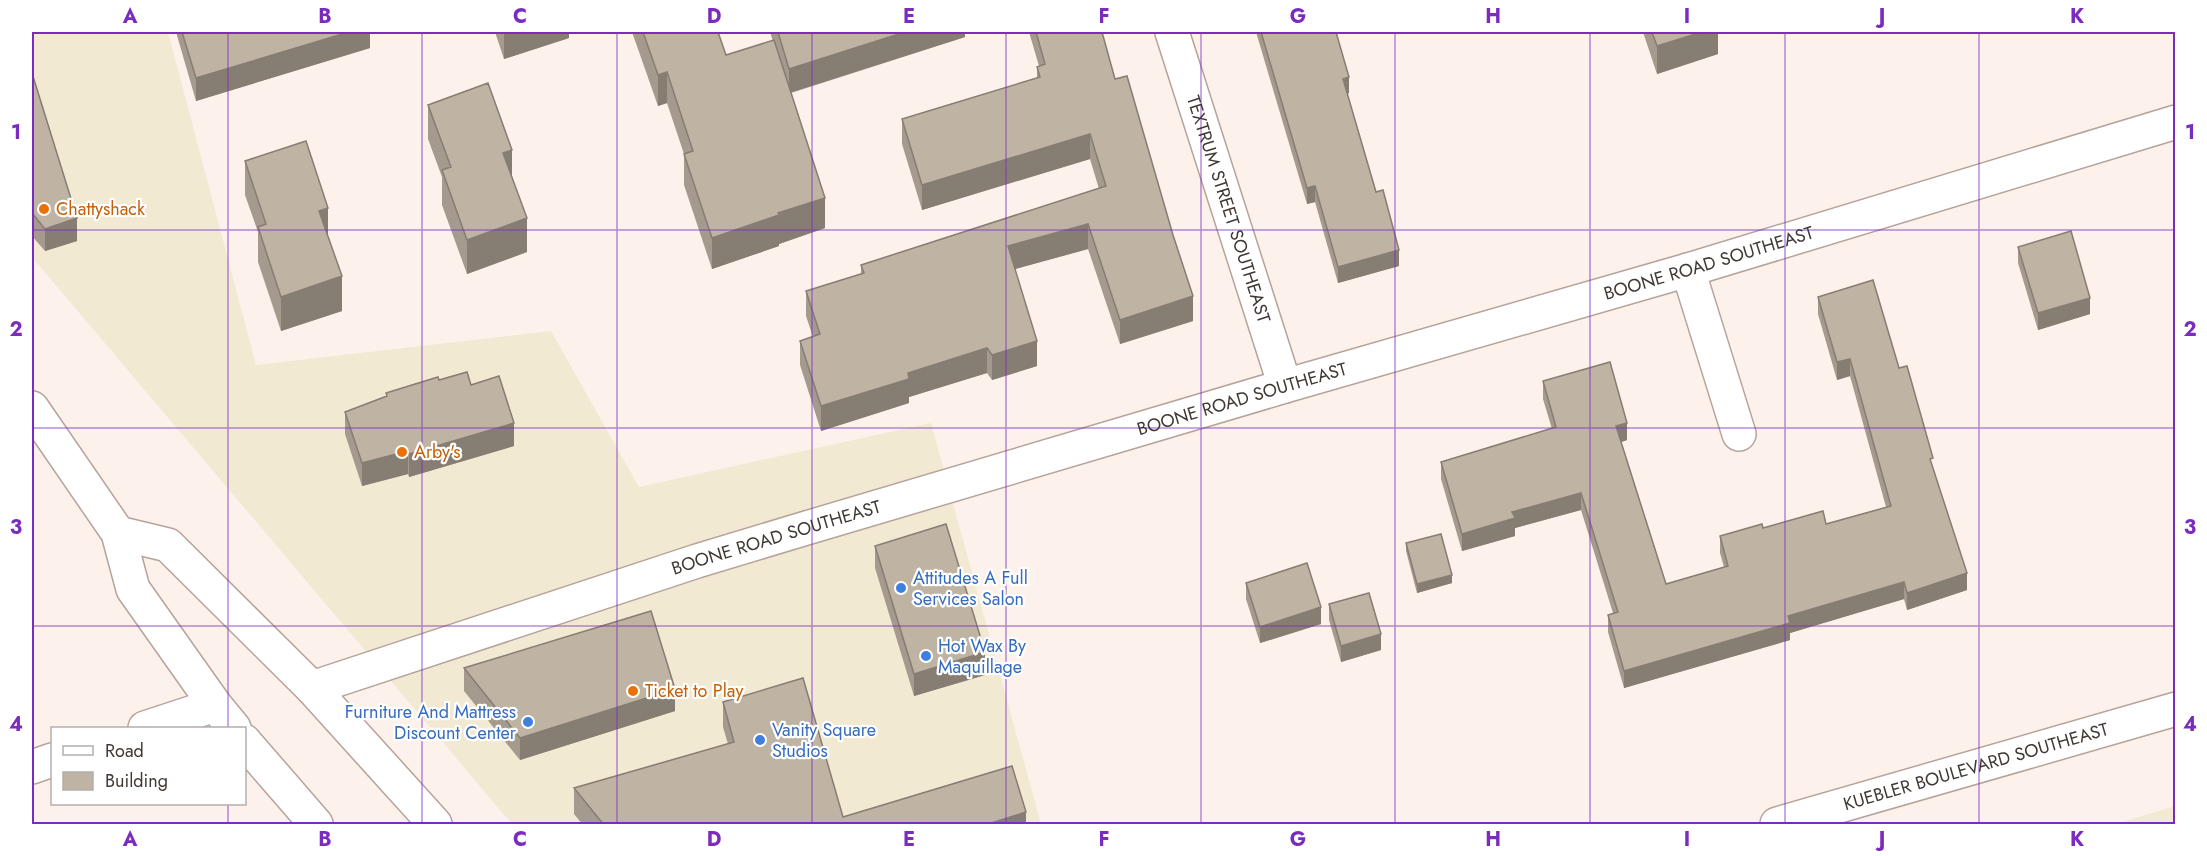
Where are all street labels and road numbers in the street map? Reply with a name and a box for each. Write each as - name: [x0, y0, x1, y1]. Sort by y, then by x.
- street label: TEXTRUM STREET SOUTHEAST: [1180, 92, 1277, 327]
- street label: BOONE ROAD SOUTHEAST: [1601, 219, 1817, 307]
- street label: BOONE ROAD SOUTHEAST: [1134, 356, 1351, 442]
- street label: BOONE ROAD SOUTHEAST: [668, 493, 885, 582]
- street label: KUEBLER BOULEVARD SOUTHEAST: [1840, 716, 2112, 817]

